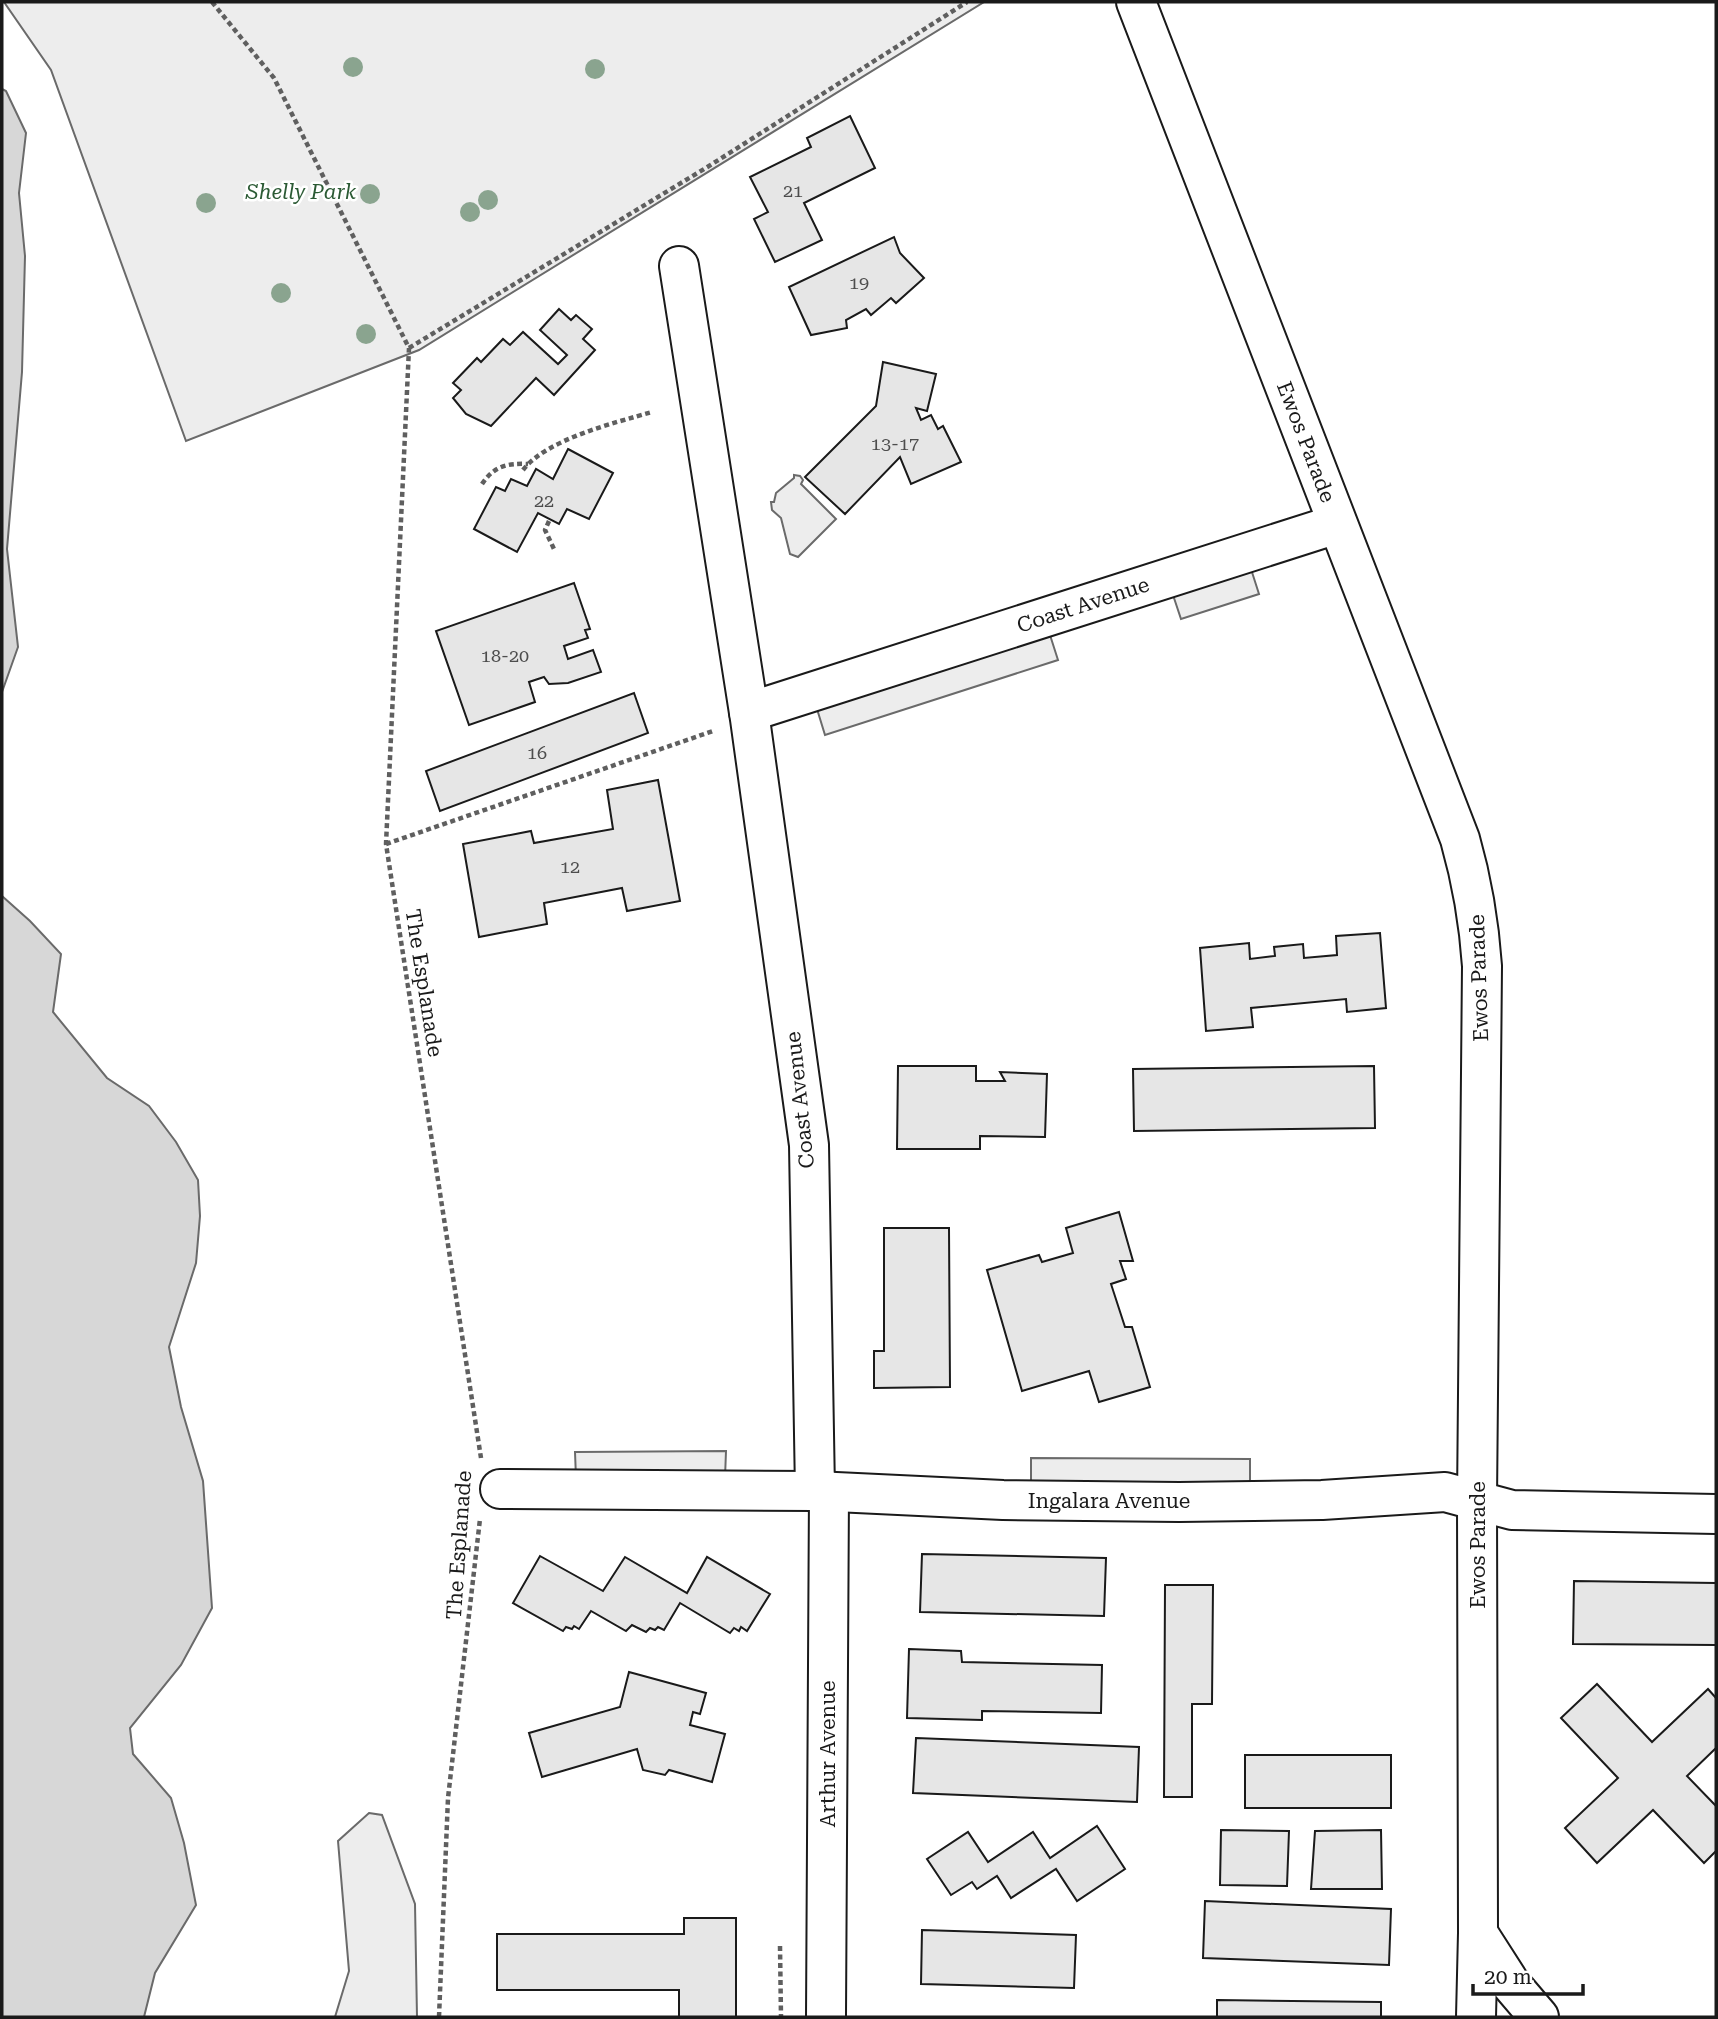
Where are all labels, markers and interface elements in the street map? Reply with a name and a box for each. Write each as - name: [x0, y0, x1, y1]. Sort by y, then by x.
- park label: Shelly Park: [245, 180, 357, 204]
- house number: 21: [783, 180, 803, 201]
- house number: 19: [849, 272, 869, 293]
- street label: Ewos Parade: [1272, 378, 1340, 506]
- house number: 13-17: [871, 433, 919, 454]
- house number: 22: [534, 490, 554, 511]
- street label: Coast Avenue: [1014, 572, 1152, 638]
- house number: 18-20: [481, 645, 529, 666]
- house number: 16: [527, 742, 547, 763]
- house number: 12: [560, 856, 580, 877]
- street label: The Esplanade: [400, 907, 448, 1059]
- street label: Ewos Parade: [1465, 914, 1493, 1042]
- street label: Coast Avenue: [781, 1030, 819, 1170]
- street label: The Esplanade: [442, 1470, 476, 1620]
- street label: Ewos Parade: [1466, 1481, 1490, 1609]
- street label: Ingalara Avenue: [1028, 1489, 1190, 1513]
- street label: Arthur Avenue: [816, 1680, 840, 1828]
- scale bar: [1473, 1952, 1583, 1996]
- text: 20 m: [1484, 1965, 1532, 1989]

